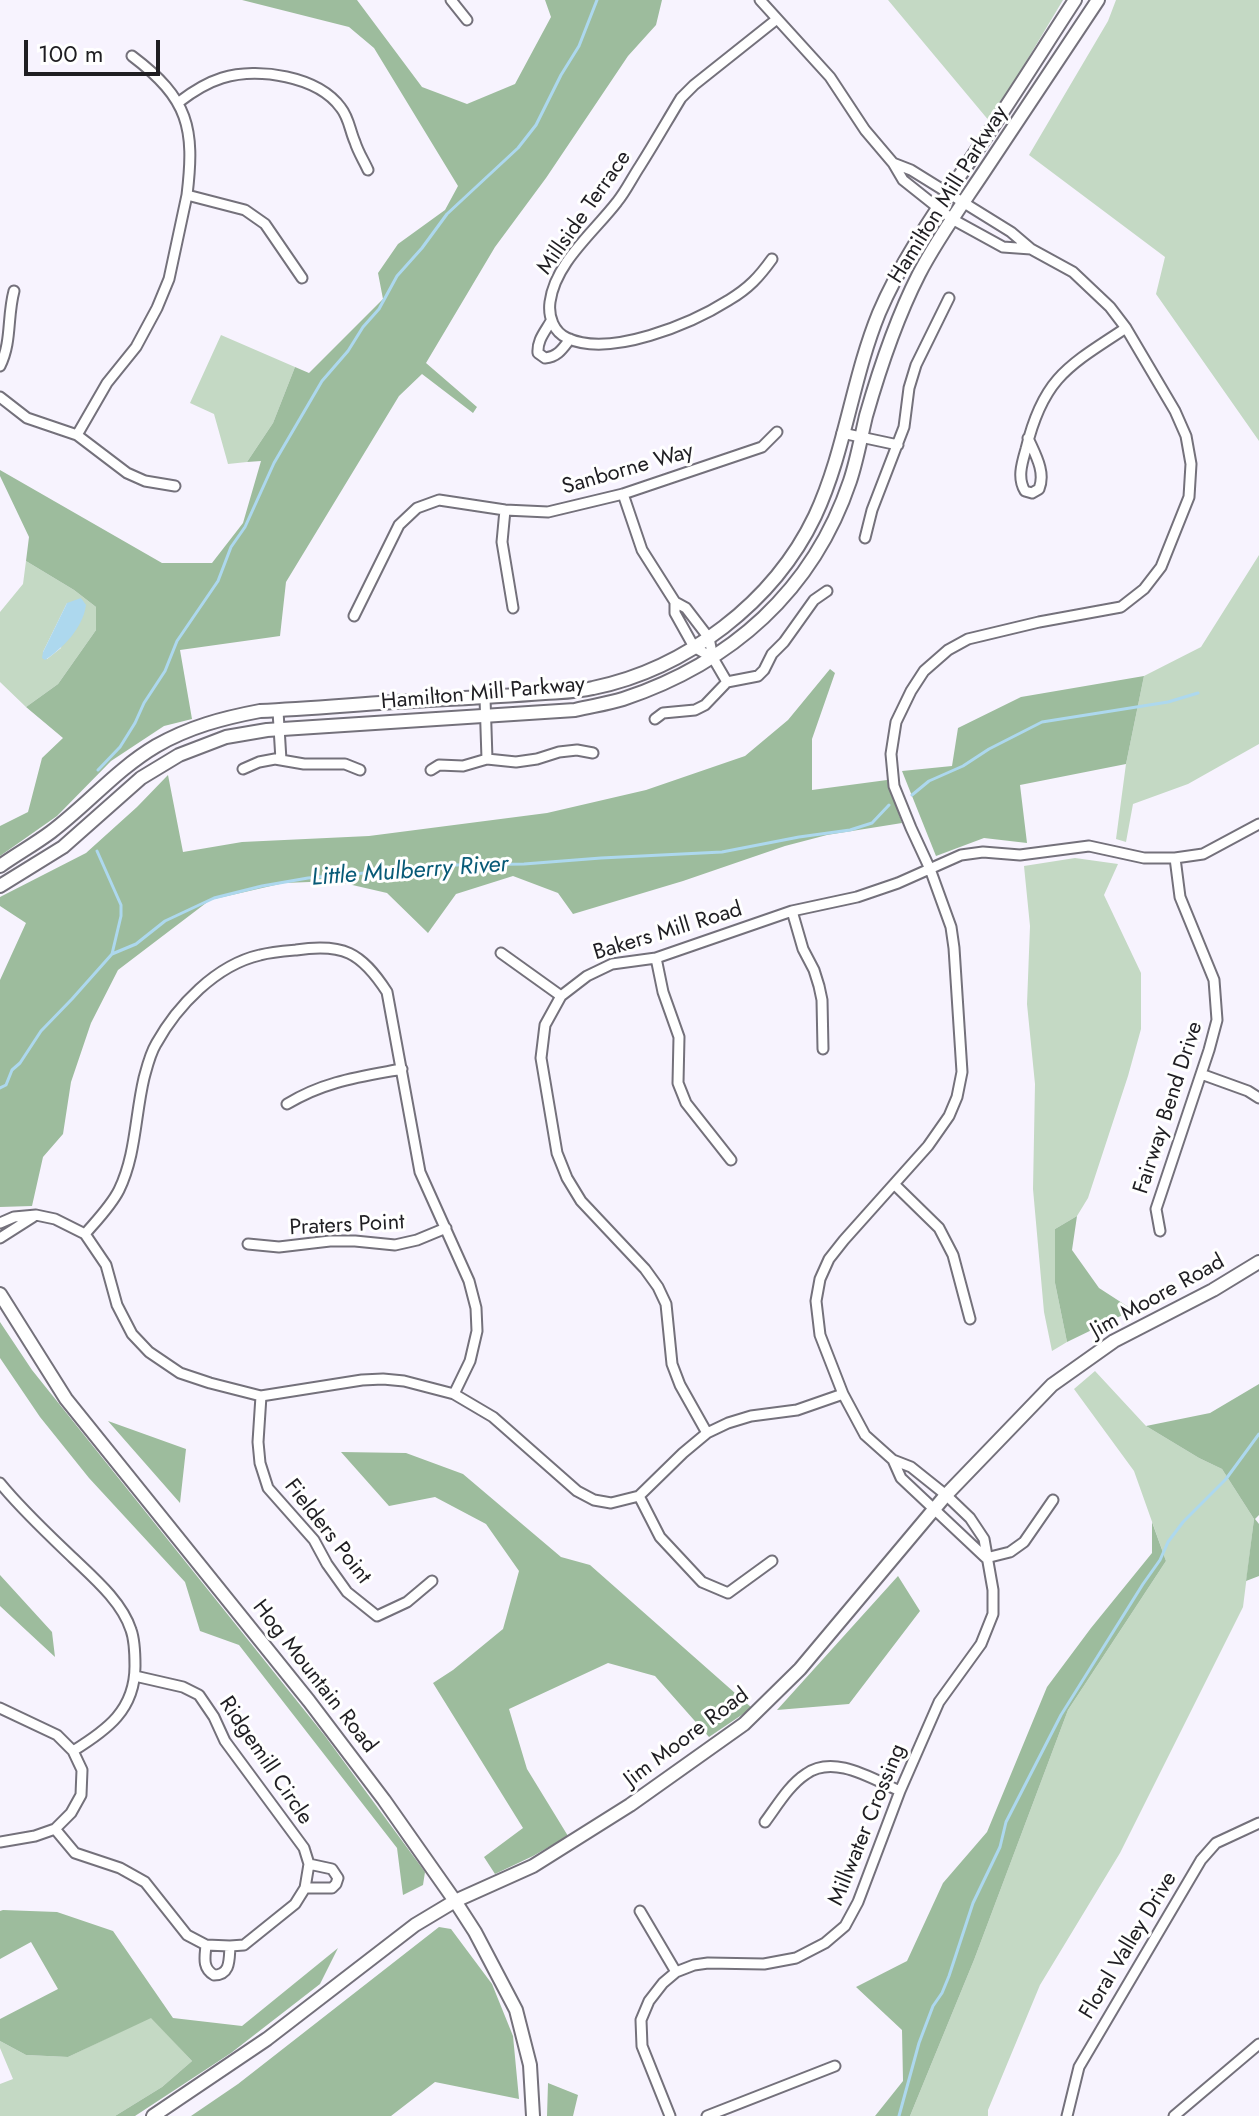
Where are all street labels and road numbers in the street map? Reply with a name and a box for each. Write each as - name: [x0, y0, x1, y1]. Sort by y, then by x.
- street label: Hamilton Mill Parkway: [884, 101, 1014, 289]
- street label: Millside Terrace: [532, 146, 638, 280]
- street label: Sanborne Way: [559, 439, 697, 501]
- street label: Hamilton Mill Parkway: [380, 672, 586, 716]
- street label: Bakers Mill Road: [590, 897, 746, 967]
- street label: Fairway Bend Drive: [1129, 1018, 1209, 1198]
- street label: Praters Point: [289, 1210, 405, 1242]
- street label: Jim Moore Road: [1086, 1249, 1230, 1345]
- street label: Fielders Point: [278, 1474, 376, 1590]
- street label: Hog Mountain Road: [246, 1595, 382, 1759]
- street label: Jim Moore Road: [619, 1683, 755, 1793]
- street label: Ridgemill Circle: [212, 1692, 318, 1830]
- street label: Millwater Crossing: [824, 1740, 912, 1910]
- street label: Floral Valley Drive: [1075, 1868, 1183, 2024]

